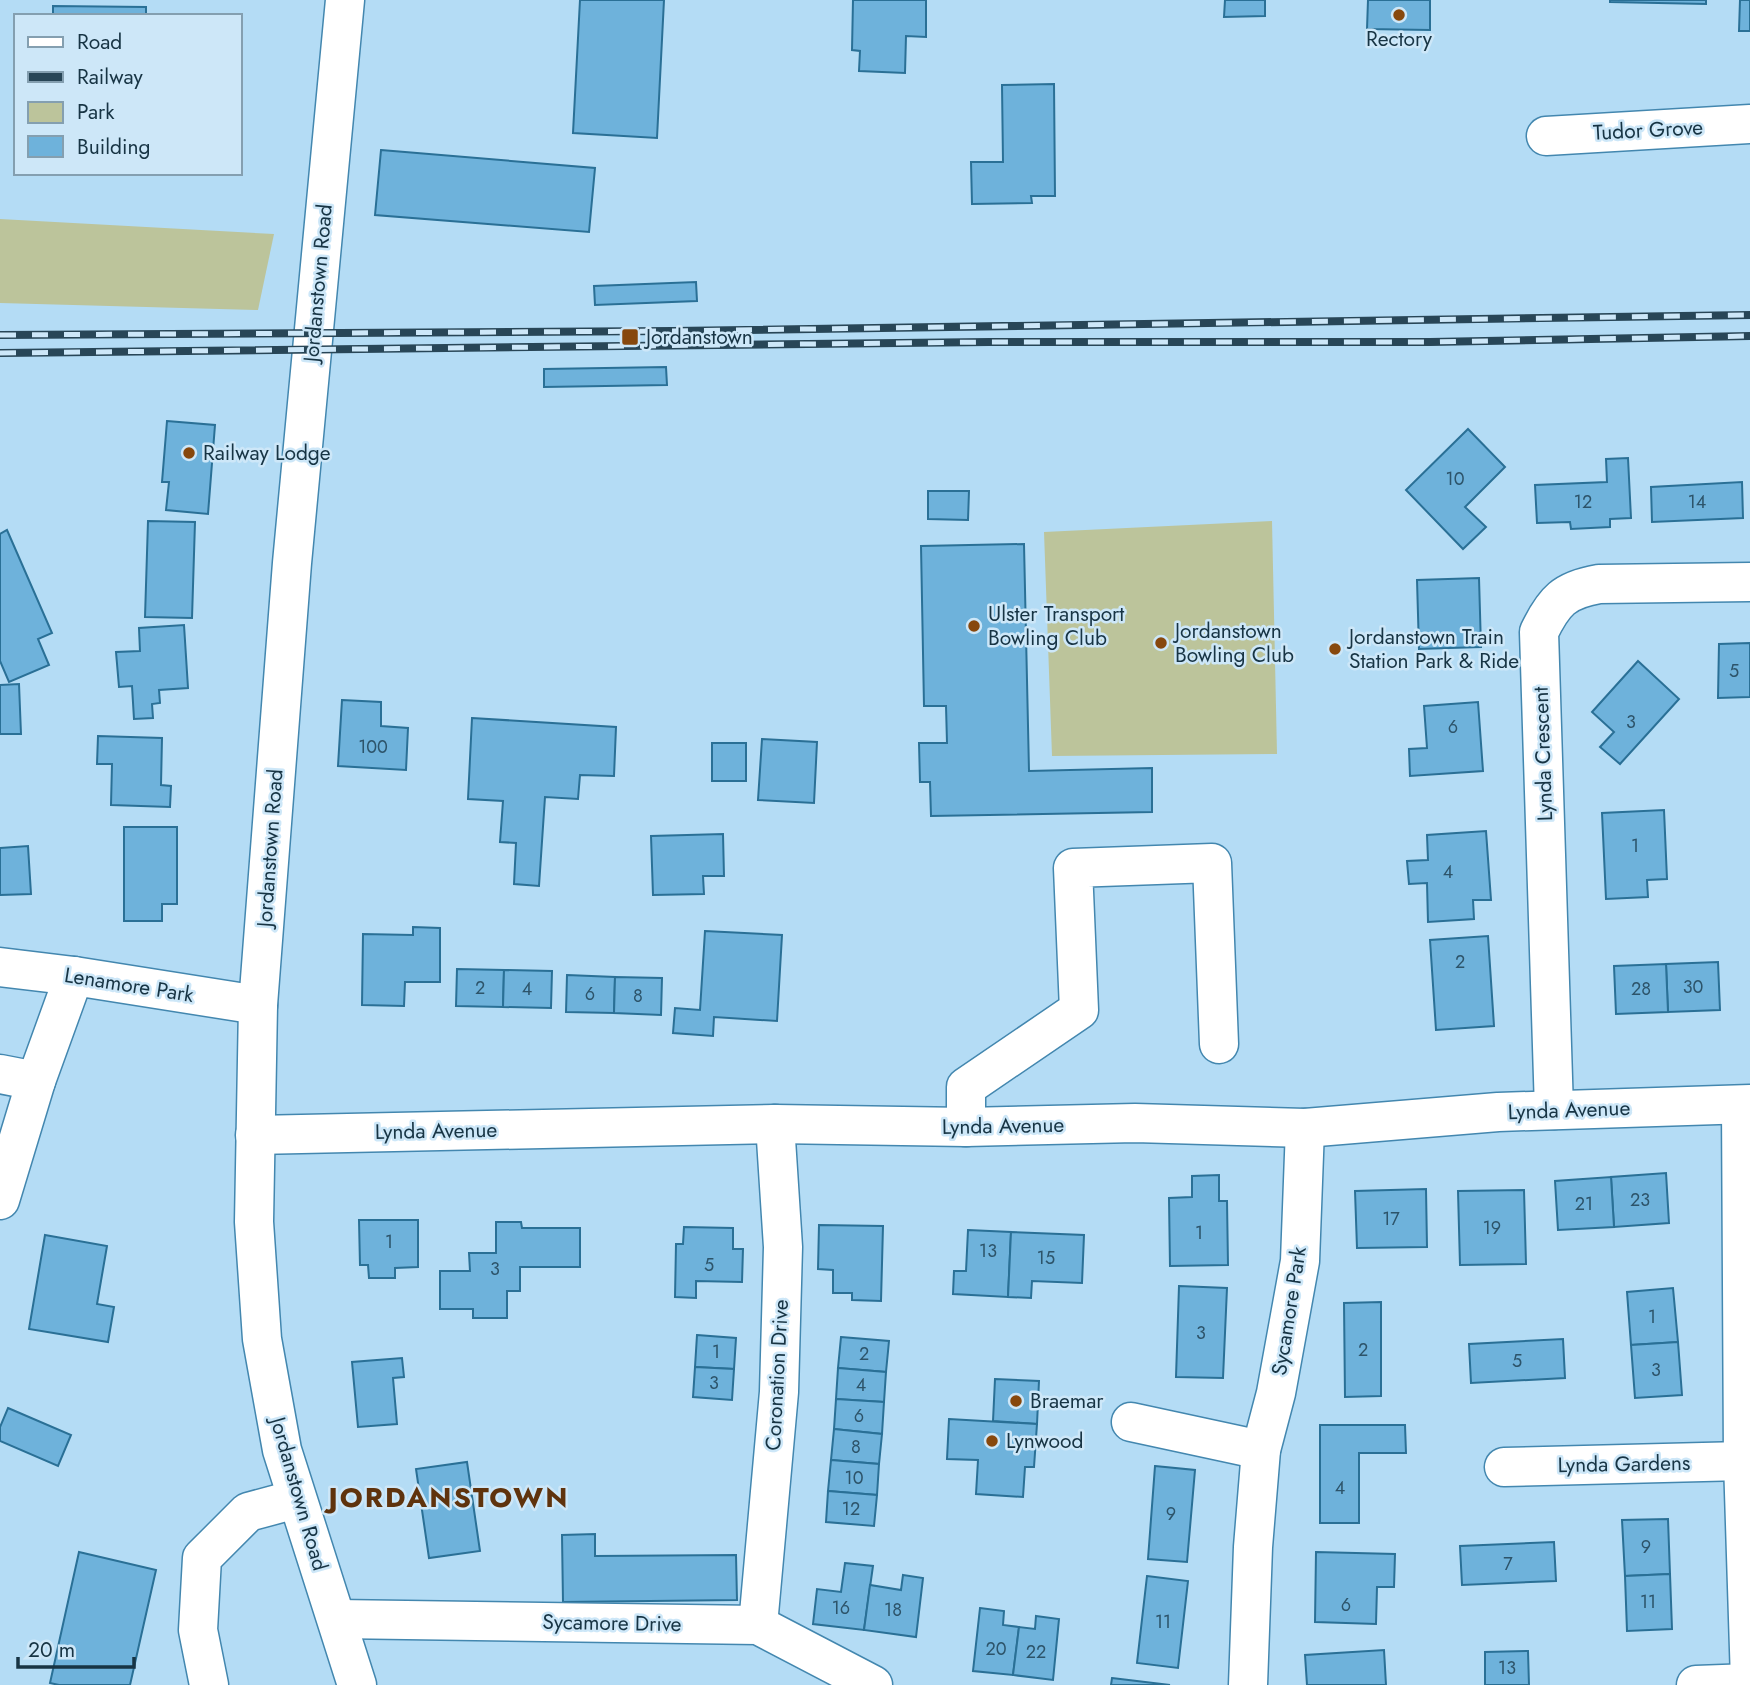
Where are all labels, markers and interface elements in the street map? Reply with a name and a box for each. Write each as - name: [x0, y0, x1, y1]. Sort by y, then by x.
- marker: Rectory: [1391, 7, 1407, 23]
- legend: [14, 14, 242, 175]
- place label: Rectory: [1366, 24, 1433, 54]
- text: Road: [77, 27, 122, 57]
- text: Railway: [77, 62, 143, 92]
- text: Park: [77, 97, 115, 127]
- street label: Tudor Grove: [1592, 112, 1704, 148]
- text: Building: [77, 132, 150, 162]
- street label: Jordanstown Road: [296, 203, 340, 366]
- place label: Jordanstown: [643, 322, 753, 352]
- marker: Jordanstown: [620, 327, 640, 347]
- place label: Railway Lodge: [203, 438, 331, 468]
- marker: Railway Lodge: [181, 445, 197, 461]
- house number: 10: [1446, 466, 1465, 492]
- house number: 12: [1574, 489, 1592, 515]
- house number: 14: [1688, 489, 1706, 515]
- place label: Ulster Transport Bowling Club: [988, 599, 1124, 653]
- place label: Jordanstown Bowling Club: [1172, 616, 1294, 670]
- marker: Ulster Transport Bowling Club: [966, 618, 982, 634]
- place label: Jordanstown Train Station Park & Ride: [1346, 622, 1519, 676]
- marker: Jordanstown Bowling Club: [1153, 635, 1169, 651]
- marker: Jordanstown Train Station Park & Ride: [1327, 641, 1343, 657]
- house number: 5: [1729, 658, 1739, 684]
- street label: Lynda Crescent: [1526, 686, 1560, 822]
- house number: 3: [1626, 709, 1636, 735]
- house number: 6: [1448, 714, 1458, 740]
- house number: 100: [358, 734, 388, 760]
- street label: Jordanstown Road: [249, 768, 290, 931]
- house number: 1: [1631, 833, 1639, 859]
- house number: 4: [1443, 859, 1453, 885]
- house number: 2: [1455, 949, 1465, 975]
- street label: Lenamore Park: [62, 960, 197, 1010]
- house number: 30: [1683, 974, 1704, 1000]
- house number: 2: [475, 975, 485, 1001]
- house number: 4: [522, 976, 532, 1002]
- house number: 28: [1631, 976, 1651, 1002]
- house number: 6: [585, 981, 595, 1007]
- house number: 8: [633, 983, 643, 1009]
- street label: Lynda Avenue: [1507, 1093, 1631, 1127]
- street label: Lynda Avenue: [942, 1110, 1065, 1142]
- street label: Lynda Avenue: [375, 1115, 498, 1147]
- house number: 23: [1630, 1187, 1650, 1213]
- house number: 21: [1575, 1191, 1593, 1217]
- house number: 17: [1382, 1206, 1400, 1232]
- house number: 19: [1483, 1215, 1501, 1241]
- house number: 1: [1195, 1220, 1203, 1246]
- house number: 1: [385, 1229, 393, 1255]
- house number: 13: [979, 1238, 997, 1264]
- street label: Sycamore Park: [1264, 1244, 1314, 1377]
- house number: 15: [1037, 1245, 1055, 1271]
- house number: 5: [704, 1252, 714, 1278]
- house number: 3: [490, 1256, 500, 1282]
- street label: Coronation Drive: [758, 1298, 796, 1451]
- house number: 1: [1648, 1304, 1656, 1330]
- house number: 3: [1196, 1320, 1206, 1346]
- house number: 2: [1358, 1337, 1368, 1363]
- house number: 1: [712, 1339, 720, 1365]
- house number: 2: [859, 1341, 869, 1367]
- house number: 5: [1512, 1348, 1522, 1374]
- house number: 3: [1651, 1357, 1661, 1383]
- house number: 3: [709, 1370, 719, 1396]
- house number: 4: [856, 1372, 866, 1398]
- place label: Braemar: [1030, 1386, 1104, 1416]
- marker: Braemar: [1008, 1393, 1024, 1409]
- house number: 6: [854, 1403, 864, 1429]
- street label: Jordanstown Road: [262, 1411, 335, 1574]
- place label: Lynwood: [1006, 1426, 1083, 1456]
- marker: Lynwood: [984, 1433, 1000, 1449]
- house number: 8: [851, 1434, 861, 1460]
- street label: Lynda Gardens: [1557, 1448, 1691, 1480]
- house number: 10: [845, 1465, 864, 1491]
- house number: 4: [1335, 1475, 1345, 1501]
- district label: JORDANSTOWN: [324, 1477, 569, 1518]
- house number: 12: [842, 1496, 860, 1522]
- house number: 9: [1166, 1501, 1176, 1527]
- house number: 9: [1641, 1534, 1651, 1560]
- house number: 7: [1503, 1551, 1513, 1577]
- house number: 11: [1640, 1589, 1656, 1615]
- house number: 6: [1341, 1592, 1351, 1618]
- house number: 16: [832, 1595, 850, 1621]
- house number: 18: [884, 1597, 902, 1623]
- street label: Sycamore Drive: [542, 1607, 682, 1639]
- house number: 11: [1155, 1609, 1171, 1635]
- scale bar: [18, 1626, 133, 1670]
- text: 20 m: [28, 1635, 75, 1665]
- house number: 20: [985, 1636, 1007, 1662]
- house number: 22: [1026, 1639, 1046, 1665]
- house number: 13: [1498, 1655, 1516, 1681]

